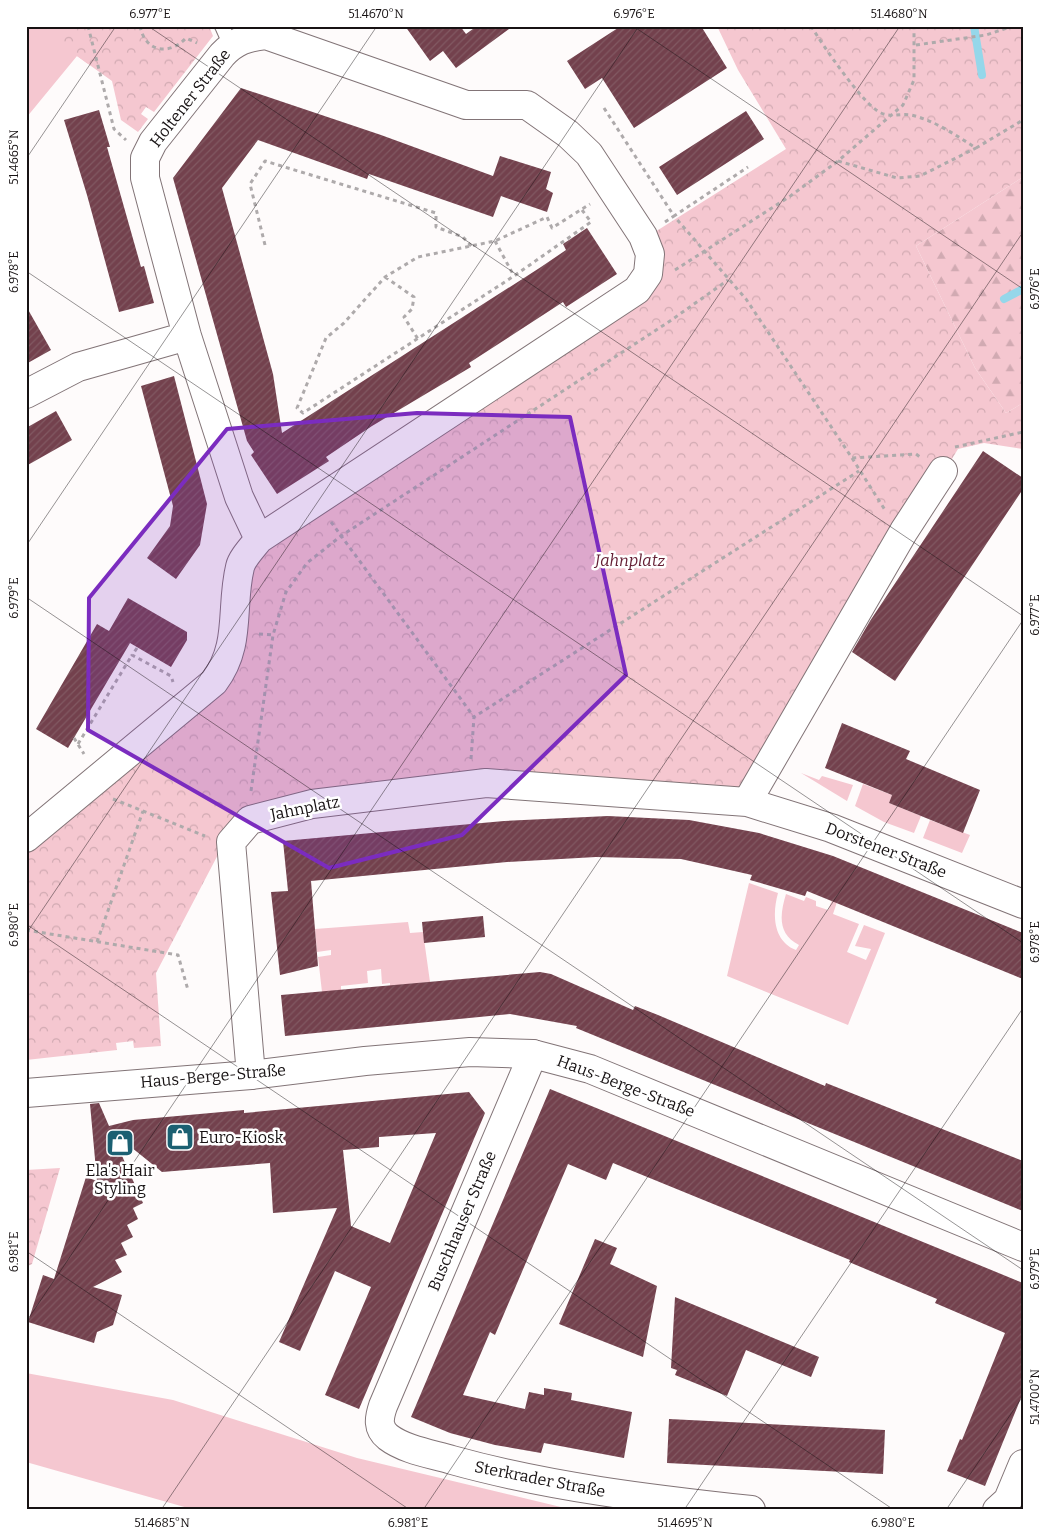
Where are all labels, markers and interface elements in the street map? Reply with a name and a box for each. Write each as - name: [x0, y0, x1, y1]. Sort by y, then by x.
- text: 6.977°E: [129, 7, 171, 21]
- text: 51.4670°N: [348, 7, 404, 21]
- text: 6.976°E: [613, 7, 655, 21]
- text: 51.4680°N: [871, 7, 928, 21]
- street label: Holtener Straße: [146, 45, 234, 151]
- text: 51.4665°N: [7, 129, 21, 185]
- text: 6.978°E: [7, 251, 21, 293]
- text: 6.976°E: [1028, 268, 1042, 310]
- park label: Jahnplatz: [593, 551, 665, 570]
- text: 6.979°E: [7, 577, 21, 619]
- text: 6.977°E: [1028, 594, 1042, 636]
- street label: Jahnplatz: [268, 792, 341, 824]
- street label: Dorstener Straße: [823, 818, 949, 882]
- text: 6.980°E: [7, 903, 21, 947]
- text: 6.978°E: [1028, 921, 1042, 963]
- street label: Haus-Berge-Straße: [554, 1051, 698, 1121]
- street label: Haus-Berge-Straße: [139, 1060, 287, 1092]
- shop icon: Euro-Kiosk: [165, 1122, 195, 1152]
- shop icon: Ela's Hair Styling: [105, 1128, 135, 1158]
- place label: Euro-Kiosk: [199, 1128, 284, 1147]
- street label: Buschhauser Straße: [424, 1148, 500, 1294]
- place label: Ela's Hair Styling: [85, 1161, 155, 1198]
- text: 6.981°E: [7, 1232, 21, 1272]
- text: 6.979°E: [1028, 1248, 1042, 1290]
- text: 51.4700°N: [1028, 1369, 1042, 1425]
- street label: Sterkrader Straße: [473, 1457, 607, 1501]
- text: 51.4685°N: [134, 1516, 190, 1530]
- text: 6.981°E: [388, 1516, 428, 1530]
- text: 51.4695°N: [657, 1516, 713, 1530]
- text: 6.980°E: [871, 1516, 915, 1530]

